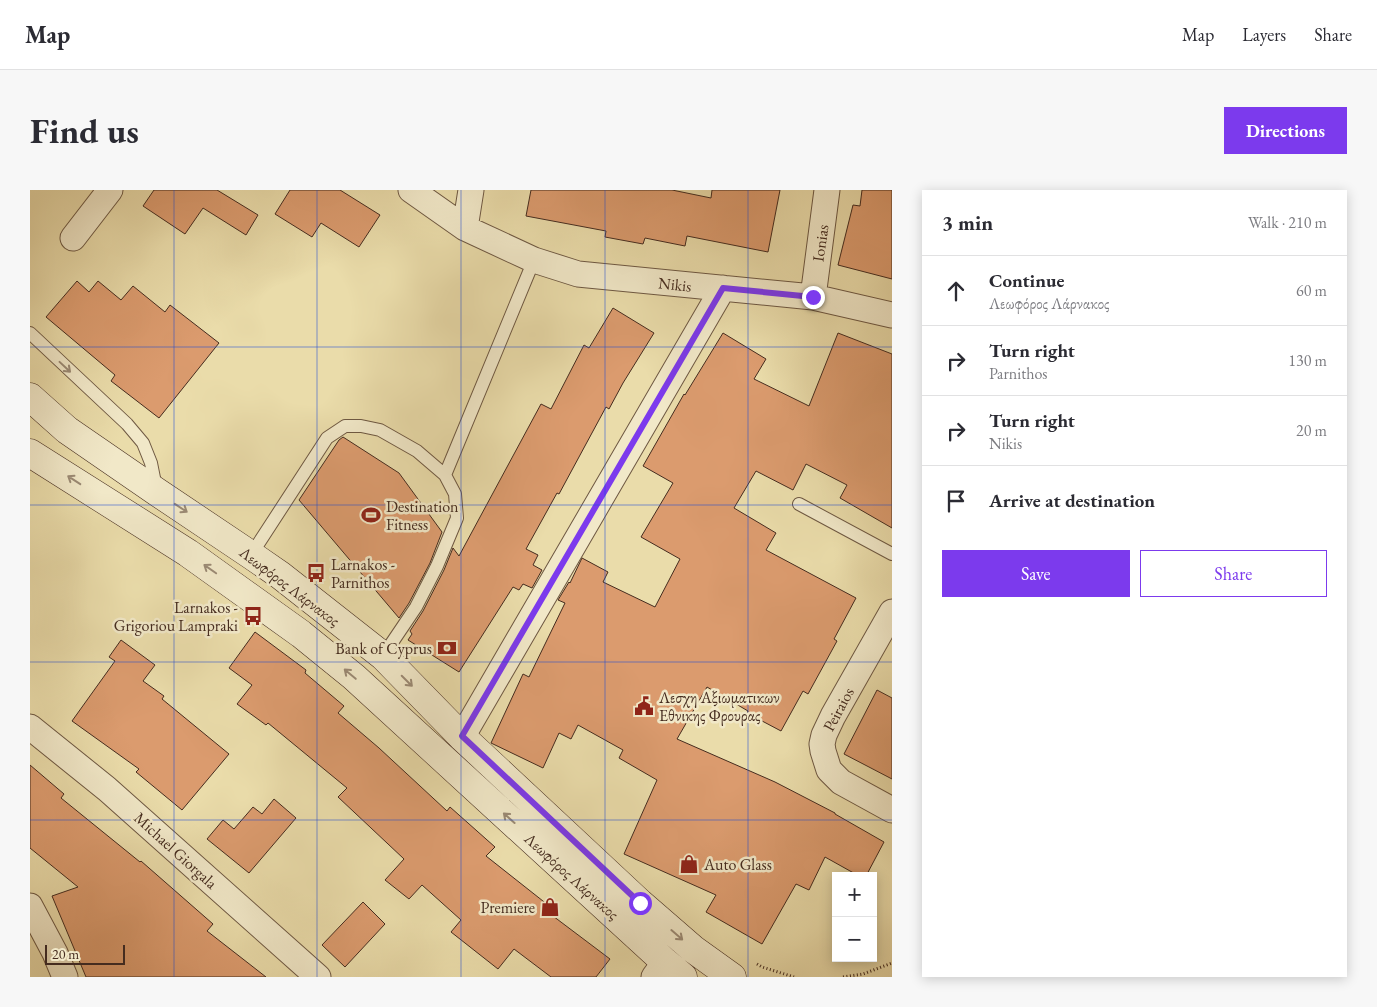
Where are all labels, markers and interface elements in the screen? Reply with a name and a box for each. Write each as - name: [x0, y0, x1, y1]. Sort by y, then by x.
- text: Map: [25, 19, 70, 50]
- text: Map: [1182, 23, 1214, 46]
- text: Layers: [1242, 23, 1286, 46]
- text: Share: [1314, 23, 1352, 46]
- button: Directions: [1224, 107, 1347, 154]
- text: Find us: [30, 108, 139, 153]
- text: 3 min: [942, 209, 993, 236]
- text: Walk · 210 m: [1248, 212, 1327, 233]
- street label: Ionias: [808, 223, 833, 263]
- text: Continue: [989, 268, 1064, 293]
- street label: Nikis: [657, 272, 693, 297]
- icon: ahead: [942, 277, 970, 305]
- text: 60 m: [1296, 280, 1327, 301]
- route end: [802, 286, 825, 309]
- text: Λεωφόρος Λάρνακος: [989, 293, 1110, 314]
- text: Turn right: [989, 338, 1075, 363]
- icon: right: [942, 347, 970, 375]
- text: 130 m: [1288, 350, 1327, 371]
- one-way arrow: [59, 361, 72, 373]
- text: Parnithos: [989, 363, 1047, 384]
- text: Turn right: [989, 408, 1075, 433]
- icon: right: [942, 417, 970, 445]
- text: 20 m: [1296, 420, 1327, 441]
- text: Nikis: [989, 433, 1022, 454]
- one-way arrow: [67, 475, 81, 485]
- icon: arrive: [942, 487, 970, 515]
- text: Arrive at destination: [989, 488, 1155, 513]
- place label: Destination Fitness: [386, 496, 459, 535]
- one-way arrow: [173, 503, 187, 513]
- sports icon: Destination Fitness: [360, 504, 382, 526]
- street label: Λεωφόρος Λάρνακος: [234, 541, 345, 631]
- button: Save: [942, 550, 1130, 597]
- button: Share: [1140, 550, 1327, 597]
- place label: Larnakos - Parnithos: [331, 554, 395, 593]
- bus stop icon: Larnakos - Parnithos: [305, 562, 327, 584]
- one-way arrow: [203, 564, 217, 574]
- place label: Larnakos - Grigoriou Lampraki: [114, 597, 238, 636]
- bus stop icon: Larnakos - Grigoriou Lampraki: [242, 605, 264, 627]
- bank icon: Bank of Cyprus: [436, 637, 458, 659]
- place label: Bank of Cyprus: [335, 638, 432, 659]
- one-way arrow: [344, 668, 357, 679]
- one-way arrow: [401, 674, 413, 687]
- street label: Peiraios: [818, 684, 859, 735]
- place label: Λεσχη Αξιωματικων Εθνικης Φρουρας: [658, 687, 780, 726]
- public building icon: Λεσχη Αξιωματικων Εθνικης Φρουρας: [633, 695, 655, 717]
- street label: Michael Giorgala: [130, 807, 222, 894]
- one-way arrow: [502, 812, 515, 824]
- street label: Λεωφόρος Λάρνακος: [519, 828, 624, 925]
- shop icon: Auto Glass: [678, 853, 700, 875]
- place label: Auto Glass: [703, 854, 772, 875]
- map controls: [832, 872, 877, 962]
- button: +: [832, 872, 877, 917]
- route start: [629, 892, 652, 915]
- shop icon: Premiere: [539, 896, 561, 918]
- place label: Premiere: [480, 897, 535, 918]
- button: −: [832, 917, 877, 962]
- one-way arrow: [670, 930, 683, 941]
- scale bar: [45, 942, 125, 965]
- text: 20 m: [52, 945, 79, 963]

